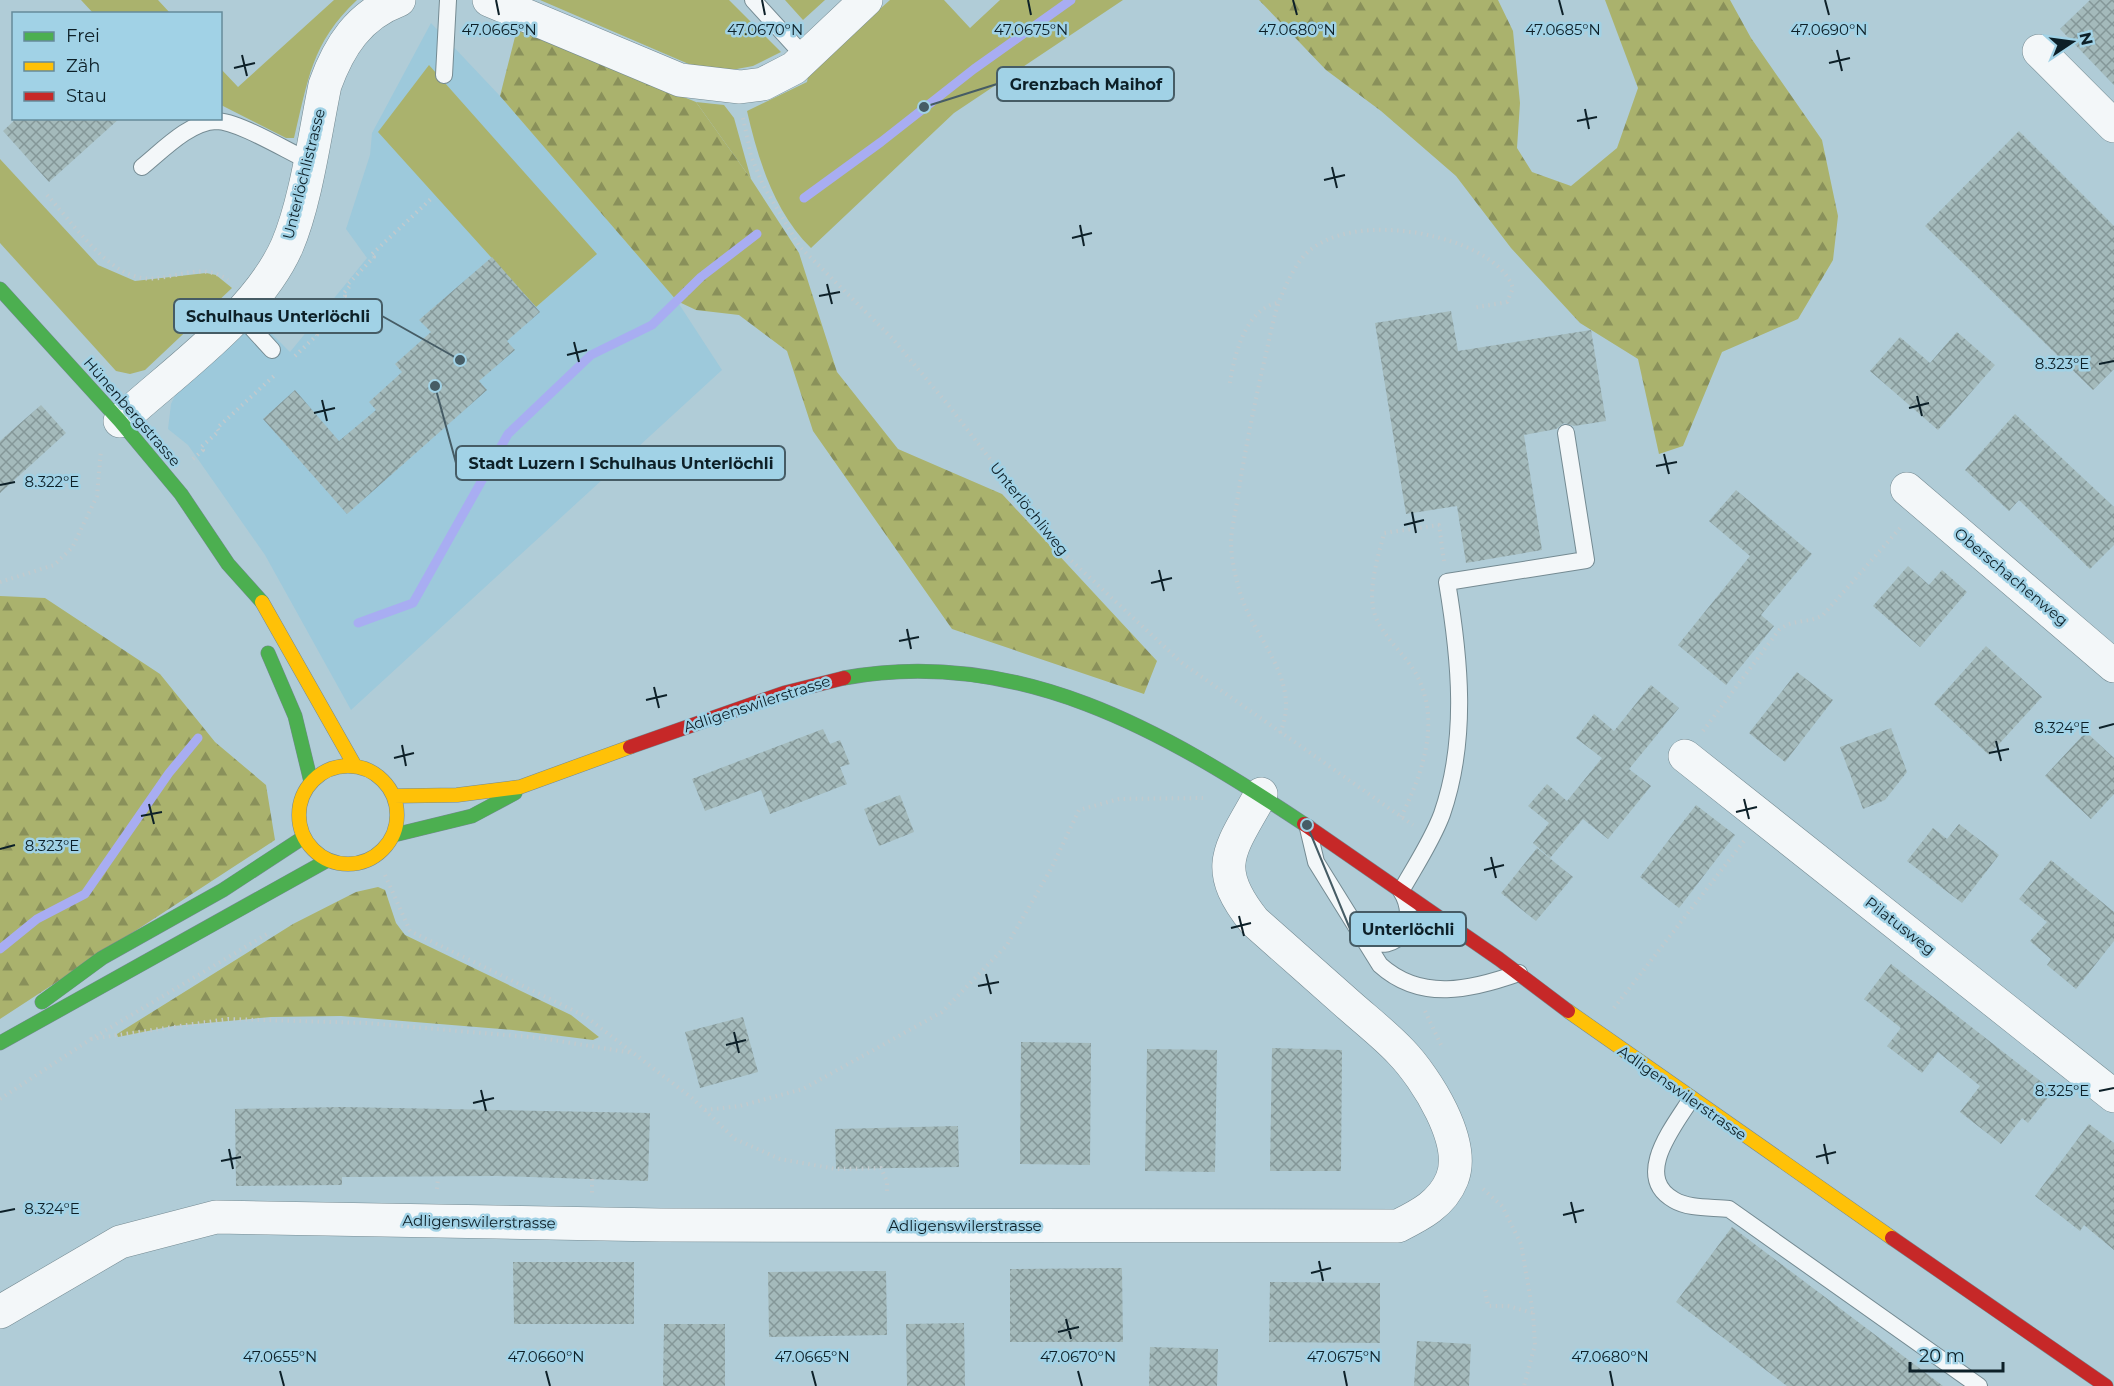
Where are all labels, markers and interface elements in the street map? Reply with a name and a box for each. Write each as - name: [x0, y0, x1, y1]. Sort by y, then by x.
- legend: [12, 12, 222, 120]
- north arrow: [2042, 12, 2102, 72]
- text: 47.0665°N: [461, 20, 537, 39]
- text: 47.0670°N: [727, 20, 803, 39]
- text: 47.0675°N: [994, 20, 1068, 39]
- text: 47.0680°N: [1258, 20, 1336, 39]
- text: 47.0685°N: [1525, 20, 1601, 39]
- text: 47.0690°N: [1791, 20, 1867, 39]
- text: Frei: [66, 25, 100, 47]
- text: N: [2075, 30, 2097, 47]
- text: Zäh: [66, 55, 101, 77]
- callout: Grenzbach Maihof: [997, 67, 1174, 101]
- text: Grenzbach Maihof: [1010, 75, 1163, 94]
- text: Stau: [66, 85, 107, 107]
- street label: Unterlöchlistrasse: [278, 107, 329, 241]
- callout: Schulhaus Unterlöchli: [174, 299, 382, 333]
- text: Schulhaus Unterlöchli: [186, 307, 370, 326]
- street label: Hünenbergstrasse: [80, 353, 185, 470]
- text: 8.323°E: [2035, 354, 2089, 373]
- callout: Stadt Luzern I Schulhaus Unterlöchli: [456, 446, 785, 480]
- text: Stadt Luzern I Schulhaus Unterlöchli: [469, 454, 773, 473]
- street label: Unterlöchliweg: [986, 458, 1073, 559]
- text: 8.322°E: [25, 472, 79, 491]
- street label: Oberschachenweg: [1951, 524, 2072, 630]
- street label: Adligenswilerstrasse: [681, 671, 833, 736]
- text: 8.324°E: [2034, 718, 2090, 737]
- text: 8.323°E: [25, 836, 79, 855]
- street label: Pilatusweg: [1862, 892, 1939, 959]
- callout: Unterlöchli: [1350, 912, 1466, 946]
- text: Unterlöchli: [1362, 920, 1454, 939]
- street label: Adligenswilerstrasse: [1614, 1041, 1750, 1144]
- text: 8.325°E: [2035, 1081, 2089, 1100]
- text: 8.324°E: [24, 1199, 80, 1218]
- street label: Adligenswilerstrasse: [402, 1211, 556, 1232]
- street label: Adligenswilerstrasse: [888, 1216, 1042, 1235]
- scale bar: [1910, 1335, 2003, 1373]
- text: 20 m: [1919, 1345, 1965, 1367]
- text: 47.0655°N: [243, 1347, 317, 1366]
- text: 47.0660°N: [508, 1347, 584, 1366]
- text: 47.0665°N: [774, 1347, 850, 1366]
- text: 47.0670°N: [1040, 1347, 1116, 1366]
- text: 47.0675°N: [1307, 1347, 1381, 1366]
- text: 47.0680°N: [1571, 1347, 1649, 1366]

